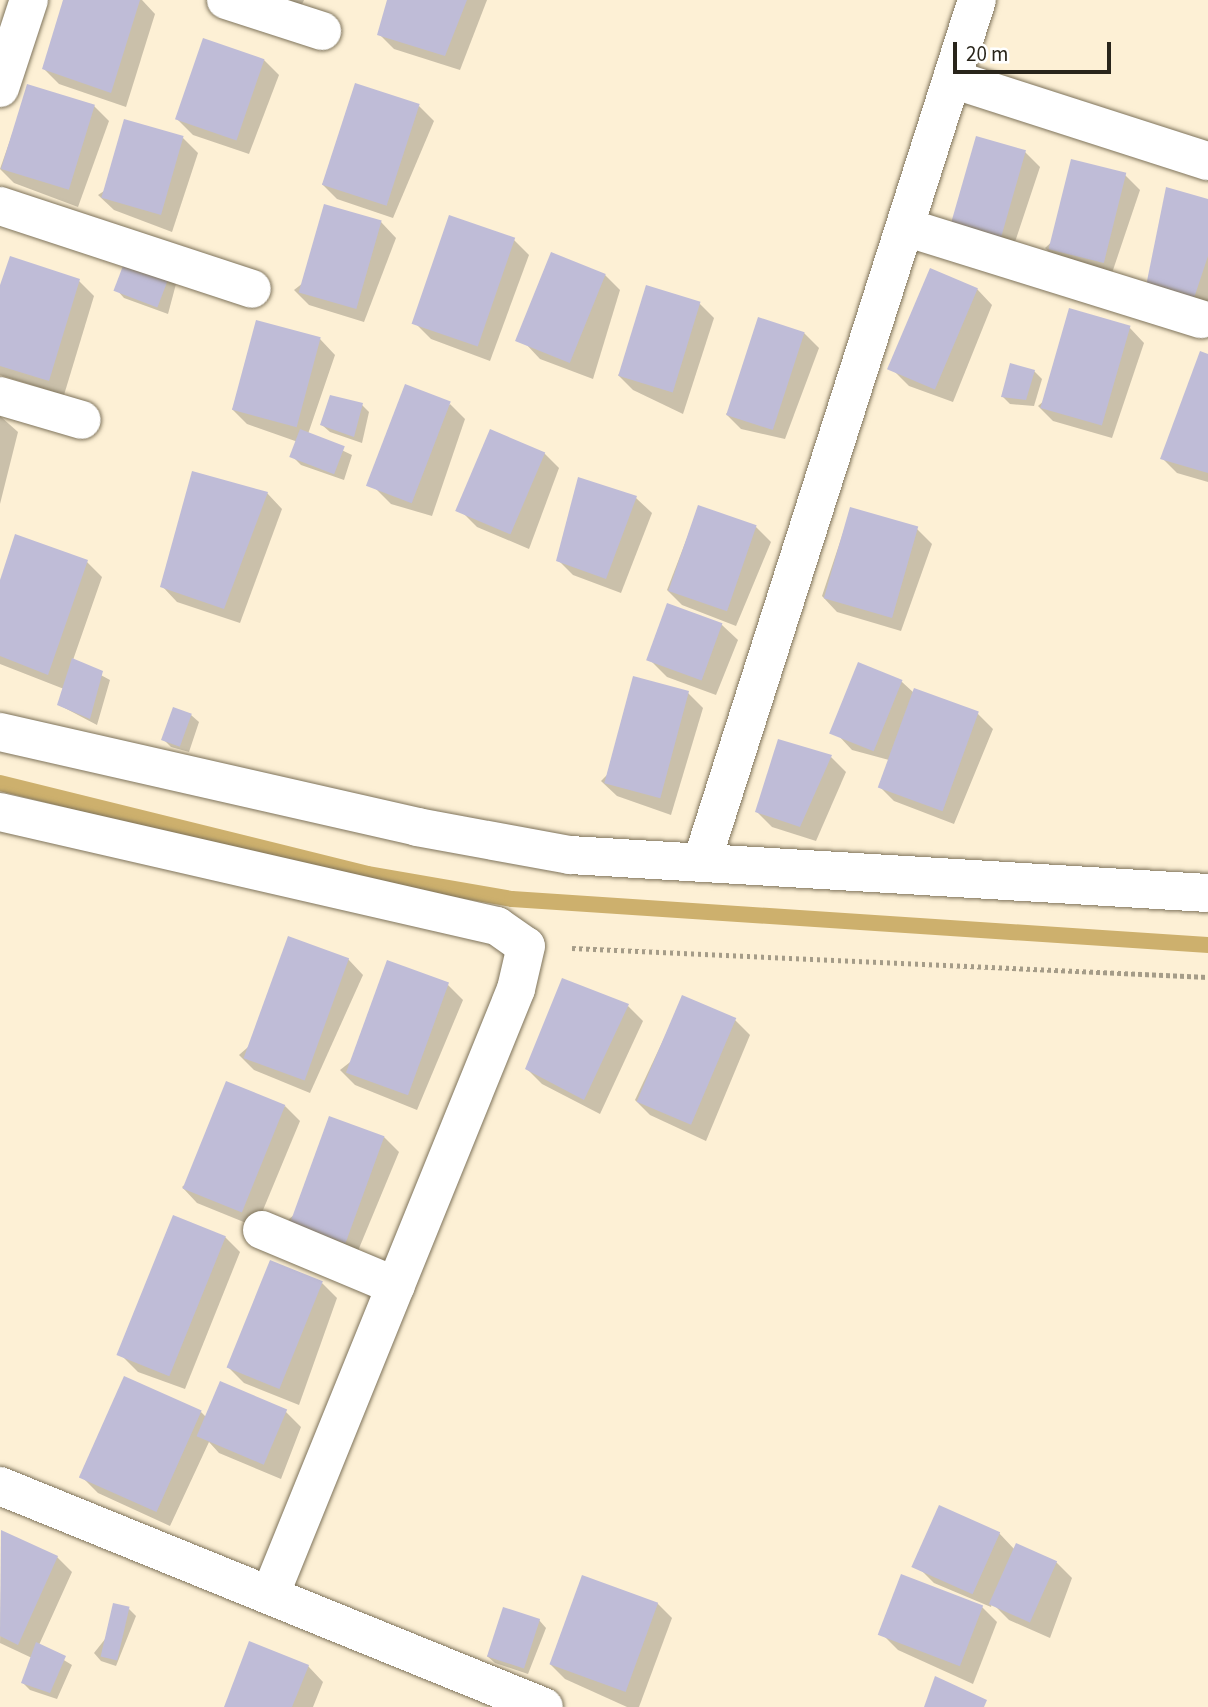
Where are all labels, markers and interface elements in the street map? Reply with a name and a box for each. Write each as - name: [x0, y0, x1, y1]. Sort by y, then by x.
- scale bar: [956, 28, 1114, 72]
- text: 20 m: [966, 39, 1008, 69]

